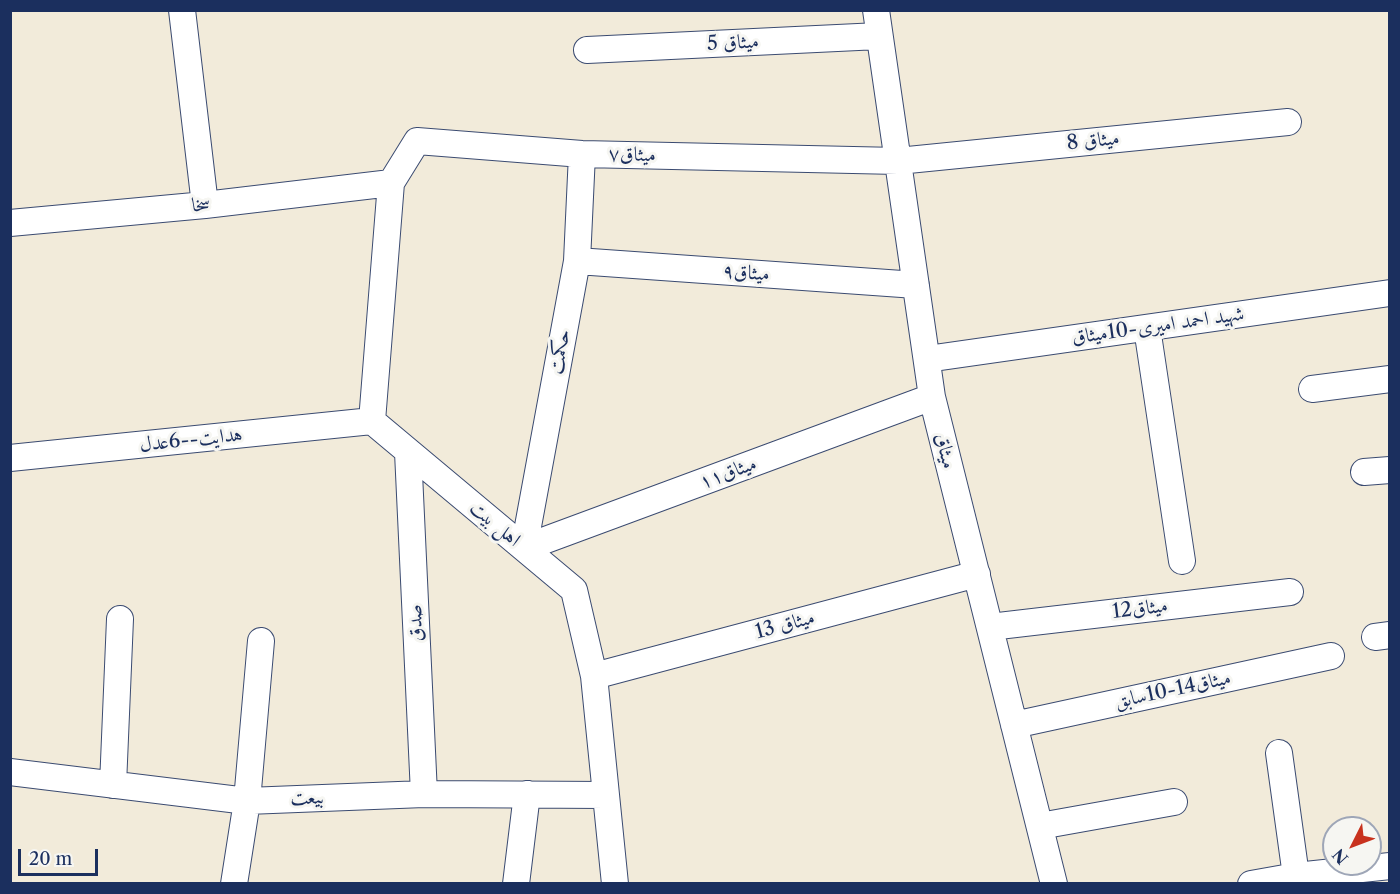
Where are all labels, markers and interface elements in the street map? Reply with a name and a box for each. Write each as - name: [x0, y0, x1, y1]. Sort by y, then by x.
- street label: میثاق 5: [706, 30, 760, 56]
- street label: میثاق 8: [1065, 126, 1121, 156]
- street label: میثاق۷: [608, 143, 656, 167]
- street label: سخا: [191, 192, 211, 218]
- street label: میثاق۹: [721, 259, 771, 287]
- street label: شهید احمد امیری-10میثاق: [1070, 302, 1246, 350]
- street label: حکمت: [544, 328, 576, 376]
- street label: هدایت--6عدل: [138, 423, 244, 457]
- street label: میثاق: [929, 431, 961, 471]
- street label: میثاق۱۱: [696, 452, 760, 494]
- street label: اهل بیت: [465, 496, 525, 552]
- street label: 12میثاق: [1111, 594, 1169, 624]
- street label: صدق: [403, 604, 429, 642]
- street label: میثاق 13: [753, 606, 817, 644]
- street label: میثاق14-10سابق: [1113, 666, 1233, 714]
- street label: بیعت: [290, 785, 324, 811]
- north arrow: [1322, 816, 1382, 876]
- scale bar: [21, 837, 100, 875]
- text: N: [1328, 845, 1352, 869]
- text: 20 m: [29, 848, 72, 870]

